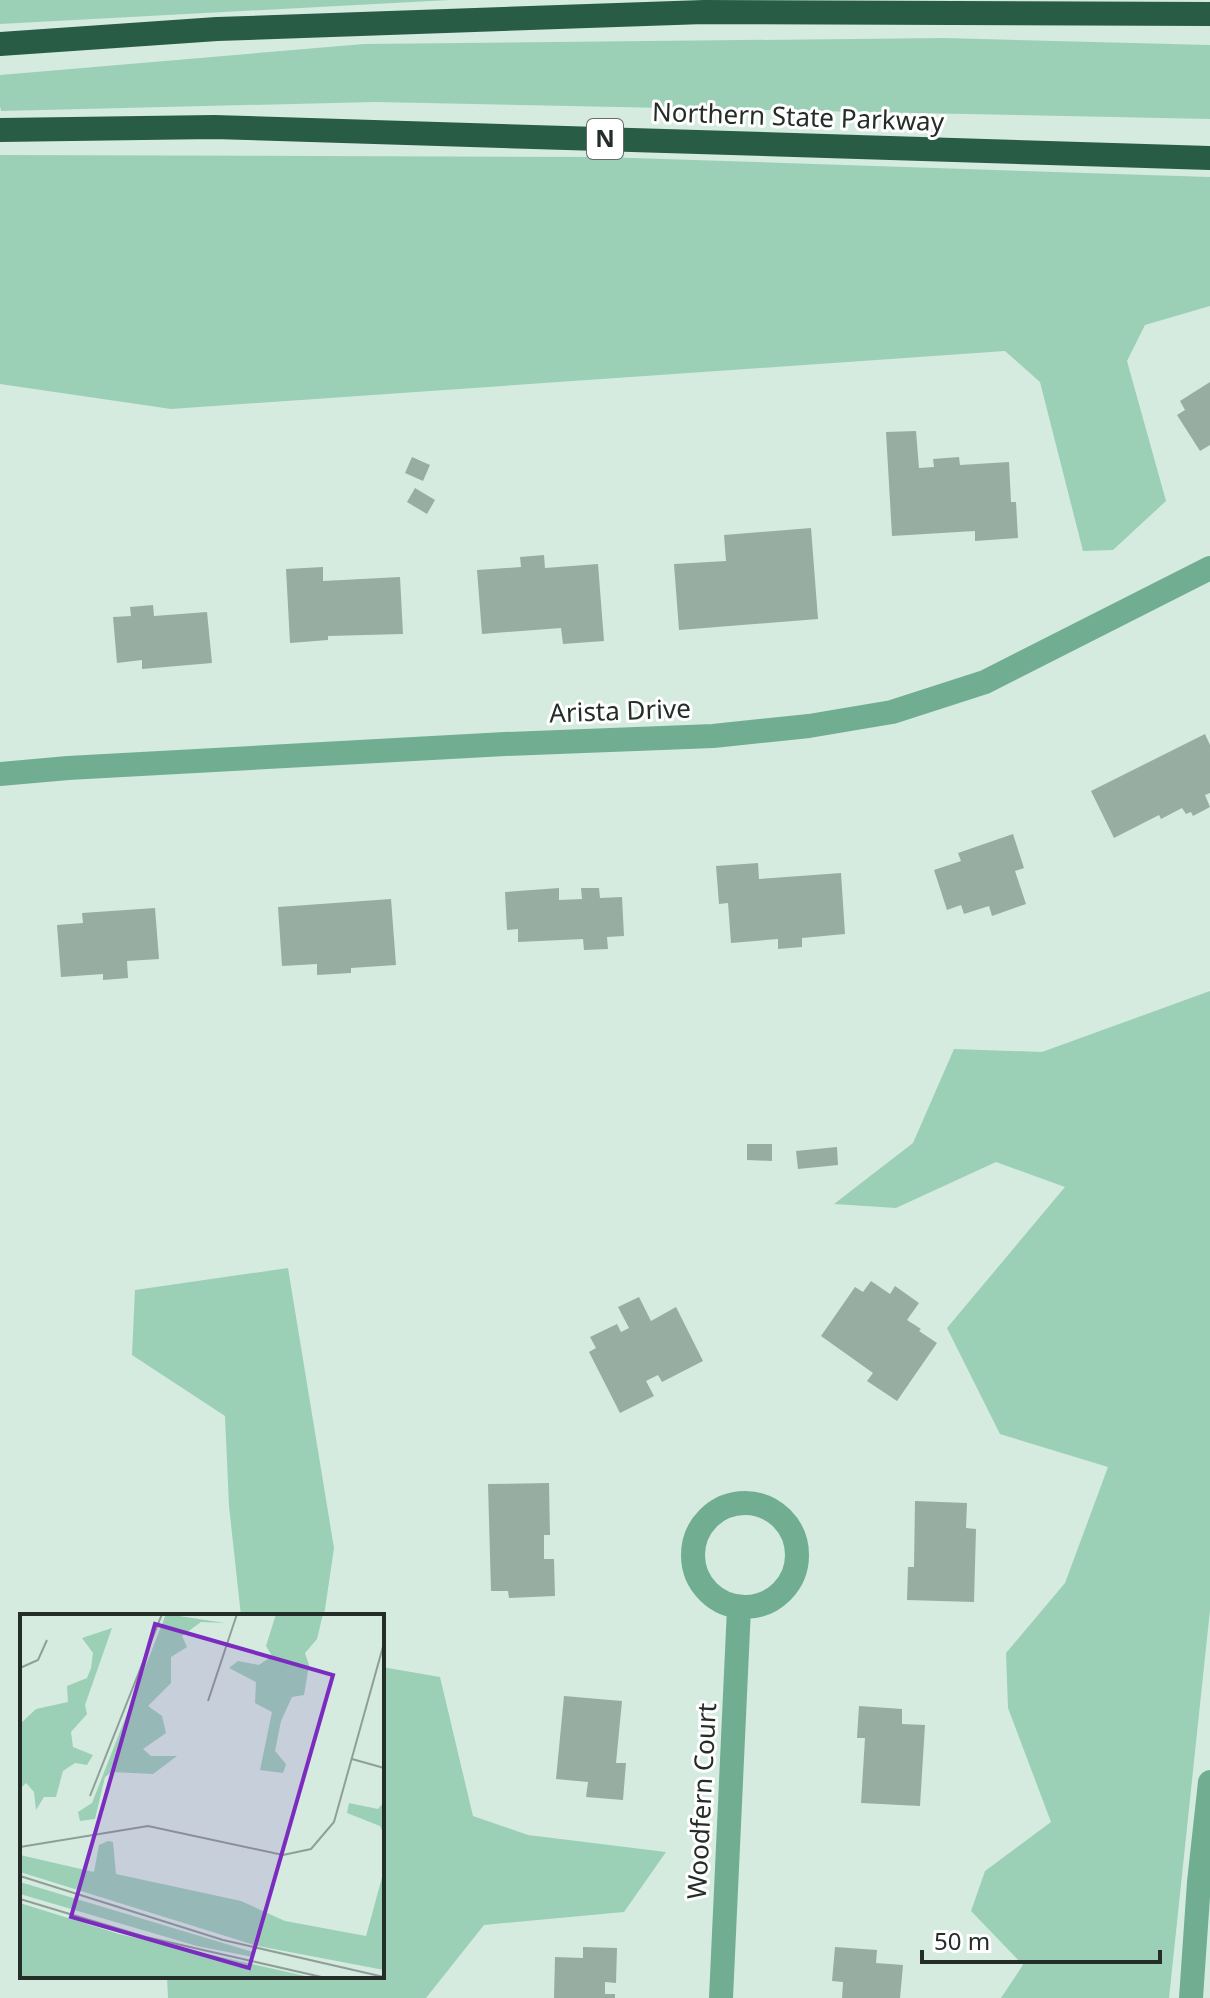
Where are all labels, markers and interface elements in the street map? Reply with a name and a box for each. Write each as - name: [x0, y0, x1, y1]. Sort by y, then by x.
- street label: Northern State Parkway: [651, 93, 945, 139]
- road number: N: [587, 119, 623, 159]
- street label: Arista Drive: [549, 690, 691, 730]
- inset map: [20, 1614, 384, 1978]
- street label: Woodfern Court: [678, 1702, 724, 1900]
- scale bar: [922, 1914, 1160, 1964]
- text: 50 m: [934, 1924, 990, 1957]

